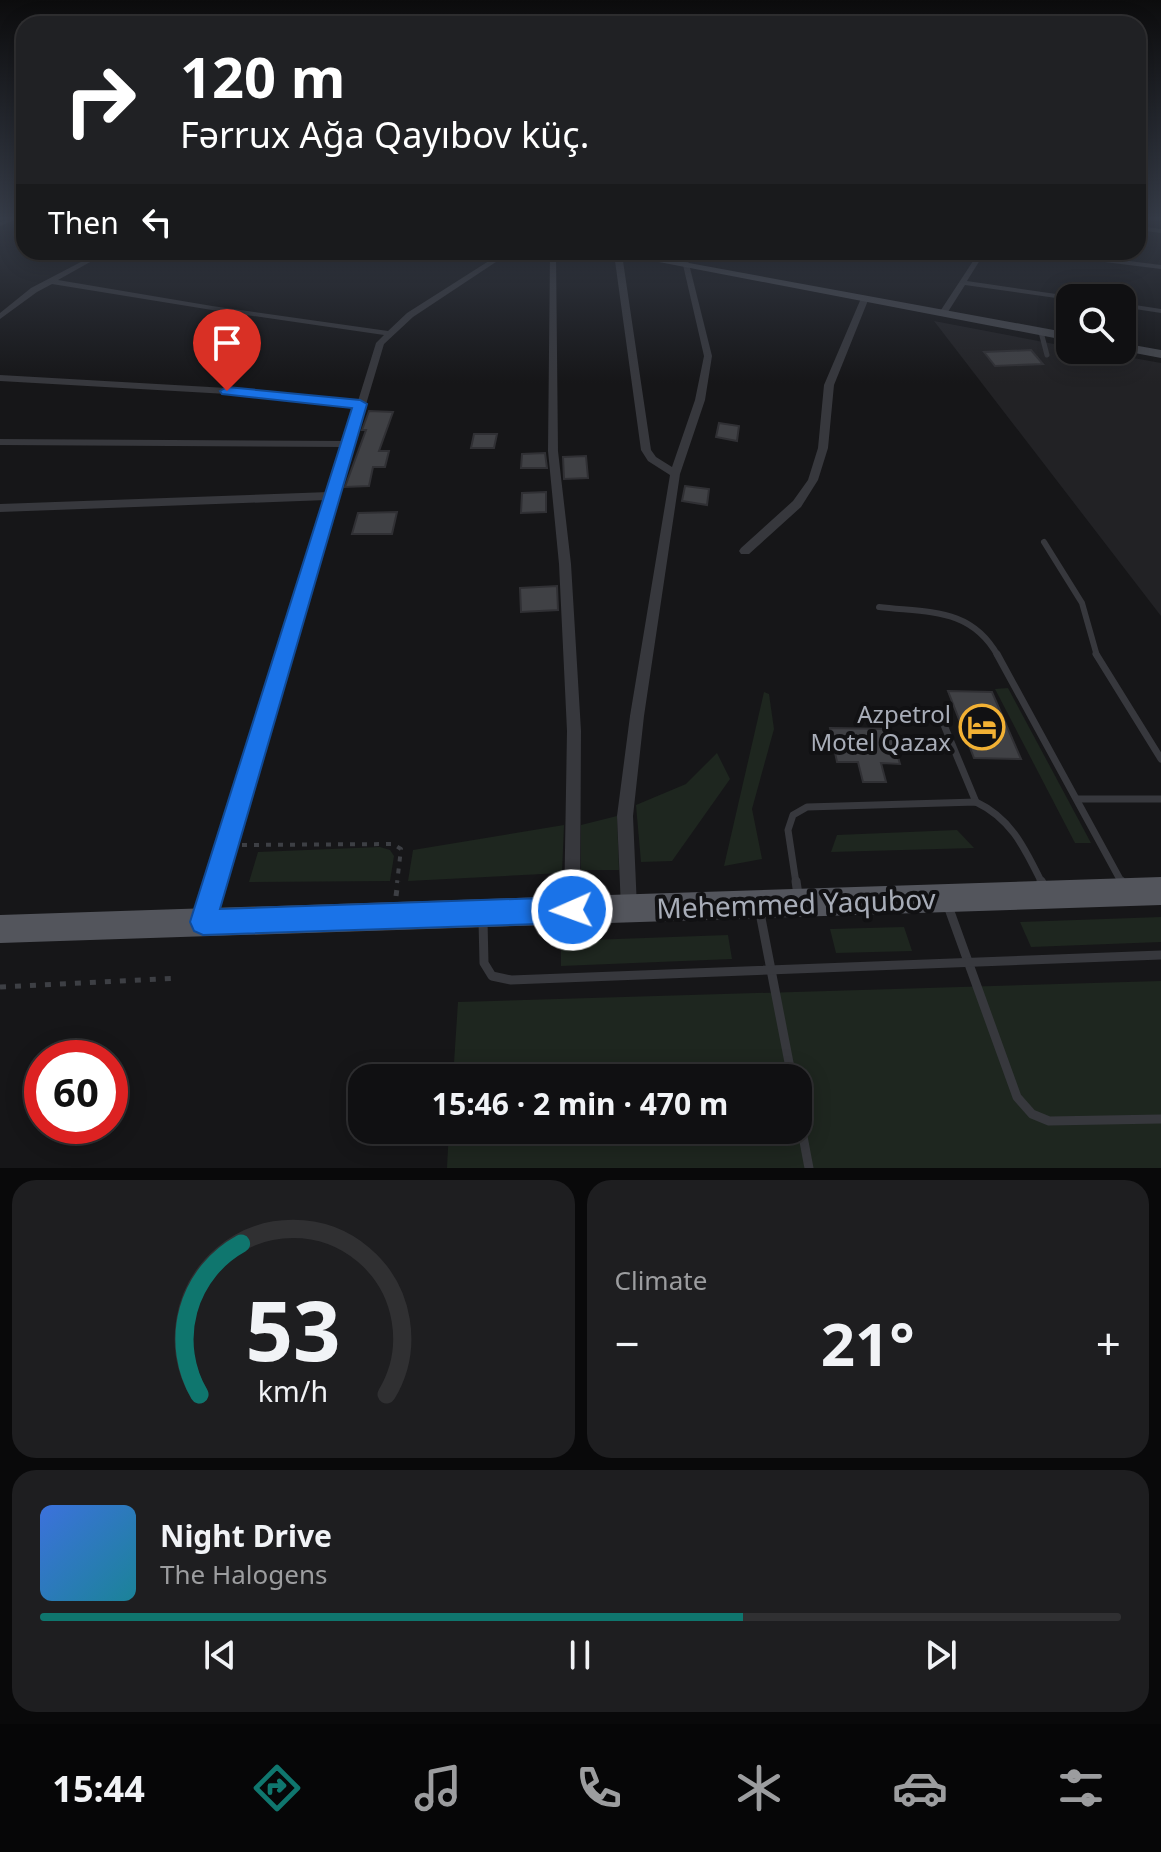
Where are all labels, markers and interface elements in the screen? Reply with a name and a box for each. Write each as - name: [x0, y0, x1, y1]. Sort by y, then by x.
- text: 120 m: [180, 38, 345, 114]
- icon: right: [48, 48, 152, 152]
- text: Fərrux Ağa Qayıbov küç.: [180, 110, 589, 159]
- icon: left: [135, 200, 179, 244]
- text: Then: [48, 202, 119, 243]
- map controls: [1056, 284, 1136, 364]
- button: search: [1056, 284, 1136, 364]
- pin: [193, 309, 261, 391]
- icon: arrive: [205, 321, 249, 365]
- place label: Azpetrol Motel Qazax: [810, 697, 951, 758]
- hotel icon: Azpetrol Motel Qazax: [958, 703, 1006, 751]
- position arrow: [530, 868, 614, 952]
- street label: Mehemmed Yaqubov: [656, 879, 937, 927]
- speed limit sign: 60: [24, 1040, 128, 1144]
- text: 15:46 · 2 min · 470 m: [432, 1083, 728, 1124]
- text: Climate: [615, 1262, 707, 1298]
- text: 53: [246, 1272, 341, 1385]
- text: 21°: [821, 1302, 915, 1384]
- text: −: [615, 1313, 640, 1373]
- text: +: [1096, 1313, 1121, 1373]
- text: km/h: [258, 1371, 328, 1410]
- text: Night Drive: [160, 1515, 332, 1556]
- text: The Halogens: [160, 1556, 327, 1592]
- icon: previous: [198, 1633, 242, 1677]
- icon: pause: [558, 1633, 602, 1677]
- icon: next: [919, 1633, 963, 1677]
- icon: directions: [249, 1760, 305, 1816]
- icon: music: [410, 1760, 466, 1816]
- icon: phone: [571, 1760, 627, 1816]
- icon: climate: [731, 1760, 787, 1816]
- icon: car: [892, 1760, 948, 1816]
- icon: filters: [1053, 1760, 1109, 1816]
- text: 15:44: [52, 1764, 145, 1813]

